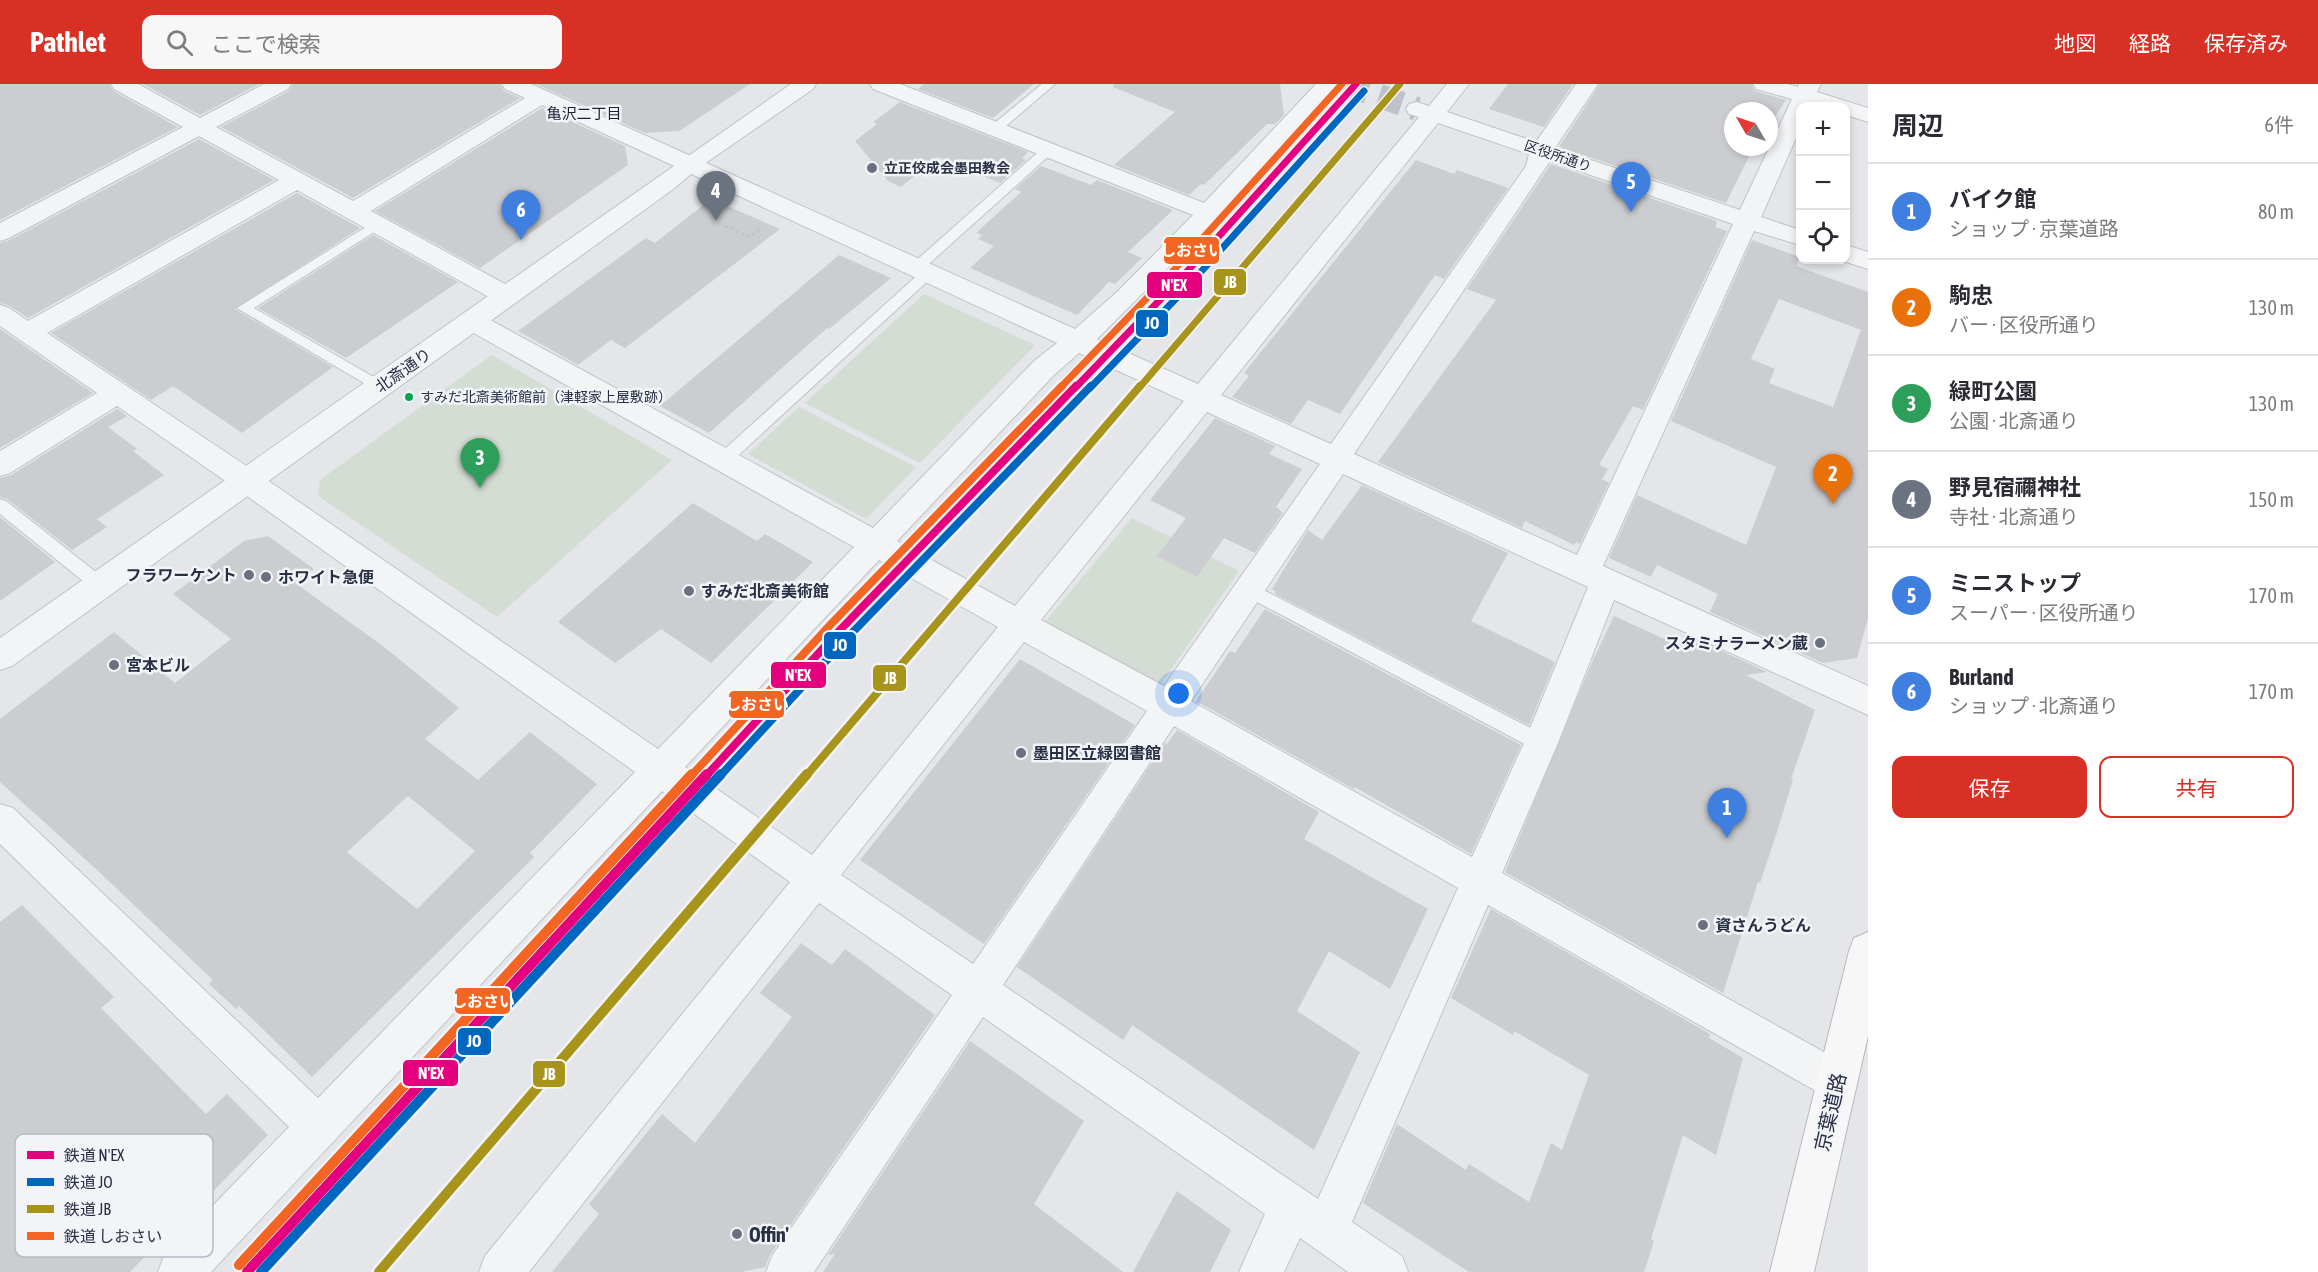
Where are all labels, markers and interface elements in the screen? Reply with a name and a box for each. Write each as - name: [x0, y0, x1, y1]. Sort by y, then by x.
- search box: [142, 15, 562, 69]
- text: Pathlet: [30, 26, 106, 58]
- icon: search: [163, 26, 196, 59]
- text: ここで検索: [211, 31, 321, 57]
- text: 地図: [2054, 31, 2096, 55]
- text: 経路: [2129, 31, 2171, 55]
- text: 保存済み: [2204, 31, 2288, 55]
- north arrow: [1724, 102, 1778, 156]
- map controls: [1796, 102, 1850, 264]
- button: +: [1796, 102, 1850, 156]
- district label: 亀沢二丁目: [546, 105, 622, 122]
- text: 周辺: [1892, 111, 1944, 141]
- text: 6件: [2265, 113, 2294, 136]
- street label: 区役所通り: [1522, 137, 1594, 175]
- button: −: [1796, 156, 1850, 210]
- place label: 立正佼成会墨田教会: [884, 160, 1010, 176]
- marker: 立正佼成会墨田教会: [865, 161, 879, 175]
- pin: 5: [1612, 162, 1650, 212]
- pin: 4: [696, 172, 736, 221]
- text: バイク館: [1949, 186, 2037, 212]
- pin: 6: [502, 190, 540, 240]
- text: 1: [1907, 200, 1916, 223]
- text: 80 m: [2258, 200, 2294, 223]
- button: locate: [1796, 210, 1850, 264]
- text: ショップ · 京葉道路: [1949, 217, 2119, 240]
- line badge: しおさい: [1163, 236, 1220, 265]
- text: しおさい: [1160, 241, 1224, 259]
- line badge: JB: [1213, 268, 1247, 296]
- line badge: N'EX: [1146, 271, 1203, 299]
- text: JB: [1223, 273, 1237, 291]
- text: N'EX: [1161, 276, 1188, 294]
- text: 駒忠: [1949, 282, 1993, 308]
- text: 2: [1907, 296, 1916, 319]
- text: 130 m: [2249, 296, 2294, 319]
- line badge: JO: [1135, 309, 1169, 338]
- text: バー · 区役所通り: [1949, 313, 2099, 336]
- text: JO: [1144, 314, 1159, 332]
- street label: 北斎通り: [372, 344, 434, 396]
- text: 緑町公園: [1949, 378, 2037, 404]
- place label: すみだ北斎美術館前（津軽家上屋敷跡）: [420, 389, 672, 405]
- marker: すみだ北斎美術館前（津軽家上屋敷跡）: [403, 391, 415, 403]
- text: 3: [1907, 392, 1916, 415]
- text: 130 m: [2249, 392, 2294, 415]
- text: 公園 · 北斎通り: [1949, 409, 2079, 432]
- pin: 3: [460, 438, 500, 488]
- pin: 2: [1814, 454, 1852, 504]
- text: 野見宿禰神社: [1949, 474, 2081, 500]
- text: 4: [1907, 488, 1916, 511]
- text: 150 m: [2249, 488, 2294, 511]
- text: 寺社 · 北斎通り: [1949, 505, 2079, 528]
- place label: フラワーケント: [125, 566, 237, 584]
- marker: フラワーケント: [242, 568, 256, 582]
- place label: ホワイト急便: [278, 568, 374, 586]
- marker: ホワイト急便: [259, 570, 273, 584]
- text: ミニストップ: [1949, 570, 2081, 596]
- place label: すみだ北斎美術館: [701, 582, 829, 600]
- marker: すみだ北斎美術館: [682, 584, 696, 598]
- text: 5: [1907, 584, 1916, 607]
- text: 170 m: [2249, 584, 2294, 607]
- text: スーパー · 区役所通り: [1949, 601, 2139, 624]
- line badge: JO: [823, 631, 857, 660]
- place label: スタミナラーメン蔵: [1665, 634, 1808, 652]
- text: JO: [832, 636, 847, 654]
- marker: スタミナラーメン蔵: [1813, 636, 1827, 650]
- place label: 宮本ビル: [126, 656, 190, 674]
- marker: 宮本ビル: [107, 658, 121, 672]
- line badge: N'EX: [770, 661, 827, 689]
- line badge: JB: [872, 664, 907, 692]
- text: Burland: [1949, 664, 2014, 690]
- text: N'EX: [785, 666, 812, 684]
- text: JB: [883, 669, 897, 687]
- your location: [1164, 679, 1193, 708]
- text: 6: [1907, 680, 1916, 703]
- text: 170 m: [2249, 680, 2294, 703]
- line badge: しおさい: [728, 690, 785, 719]
- text: ショップ · 北斎通り: [1949, 694, 2119, 717]
- text: しおさい: [725, 695, 789, 713]
- place label: 墨田区立緑図書館: [1033, 744, 1161, 762]
- marker: 墨田区立緑図書館: [1014, 746, 1028, 760]
- button: 保存: [1892, 756, 2087, 818]
- button: 共有: [2099, 756, 2294, 818]
- pin: 1: [1708, 788, 1746, 838]
- place label: 資さんうどん: [1715, 916, 1811, 934]
- marker: 資さんうどん: [1696, 918, 1710, 932]
- line badge: しおさい: [454, 987, 511, 1015]
- text: しおさい: [451, 992, 515, 1010]
- line badge: JO: [457, 1027, 492, 1056]
- text: JO: [466, 1032, 481, 1050]
- line badge: N'EX: [402, 1059, 459, 1087]
- line badge: JB: [532, 1060, 566, 1088]
- text: N'EX: [418, 1064, 445, 1082]
- text: JB: [542, 1065, 556, 1083]
- street label: 京葉道路: [1810, 1070, 1850, 1154]
- legend: [15, 1134, 213, 1257]
- text: 鉄道 N'EX: [64, 1146, 125, 1164]
- text: 鉄道 JO: [64, 1173, 113, 1191]
- text: 鉄道 JB: [64, 1200, 111, 1218]
- place label: Offin': [749, 1223, 789, 1246]
- text: 鉄道 しおさい: [64, 1227, 162, 1245]
- marker: Offin': [730, 1227, 744, 1241]

